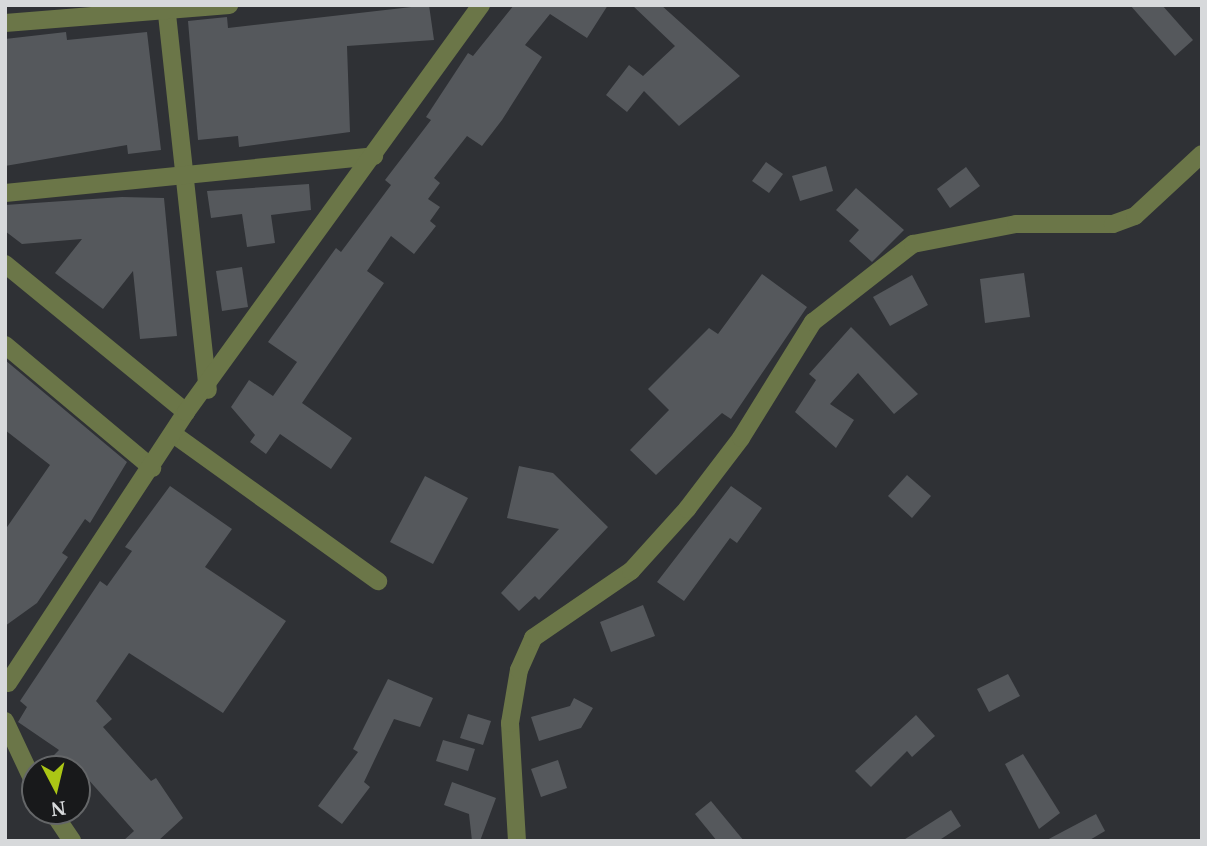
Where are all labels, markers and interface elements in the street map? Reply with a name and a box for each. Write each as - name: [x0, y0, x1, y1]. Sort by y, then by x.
- north arrow: [21, 755, 91, 825]
- text: N: [49, 795, 67, 823]

